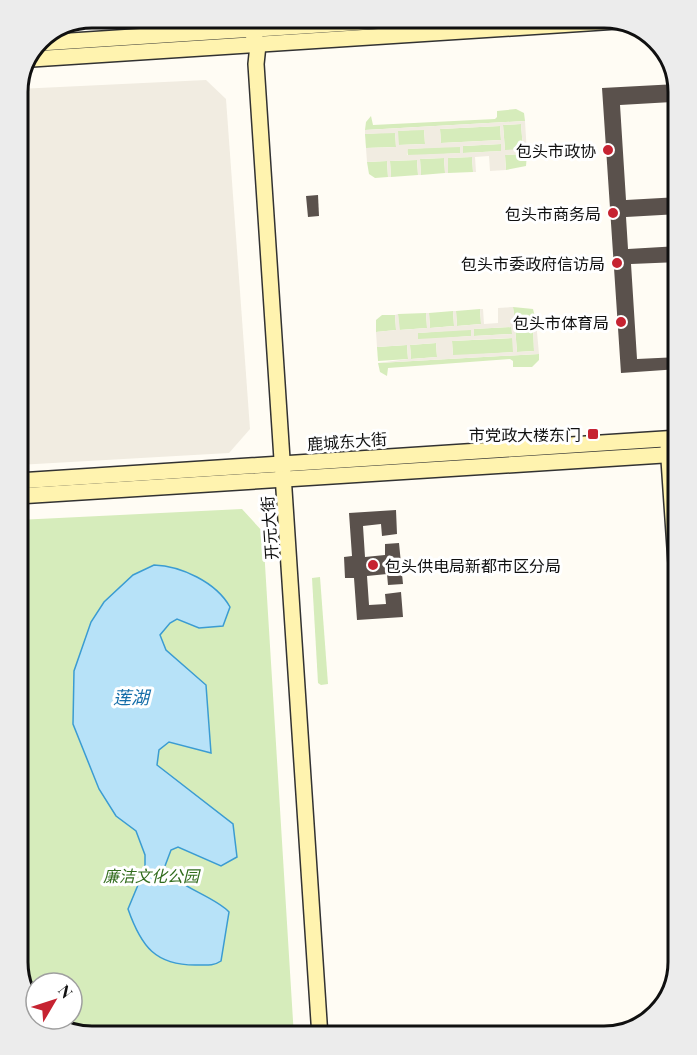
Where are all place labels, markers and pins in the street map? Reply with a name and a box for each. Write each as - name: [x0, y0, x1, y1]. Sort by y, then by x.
- place label: 包头市政协: [516, 140, 596, 161]
- marker: 包头市政协: [601, 143, 615, 157]
- place label: 包头市商务局: [505, 203, 601, 224]
- marker: 包头市商务局: [606, 206, 620, 220]
- place label: 包头市委政府信访局: [461, 253, 605, 274]
- marker: 包头市委政府信访局: [610, 256, 624, 270]
- place label: 包头市体育局: [513, 312, 609, 333]
- marker: 包头市体育局: [614, 315, 628, 329]
- place label: 市党政大楼东门: [469, 424, 581, 445]
- marker: 市党政大楼东门: [586, 427, 600, 441]
- place label: 包头供电局新都市区分局: [385, 555, 561, 576]
- marker: 包头供电局新都市区分局: [366, 558, 380, 572]

